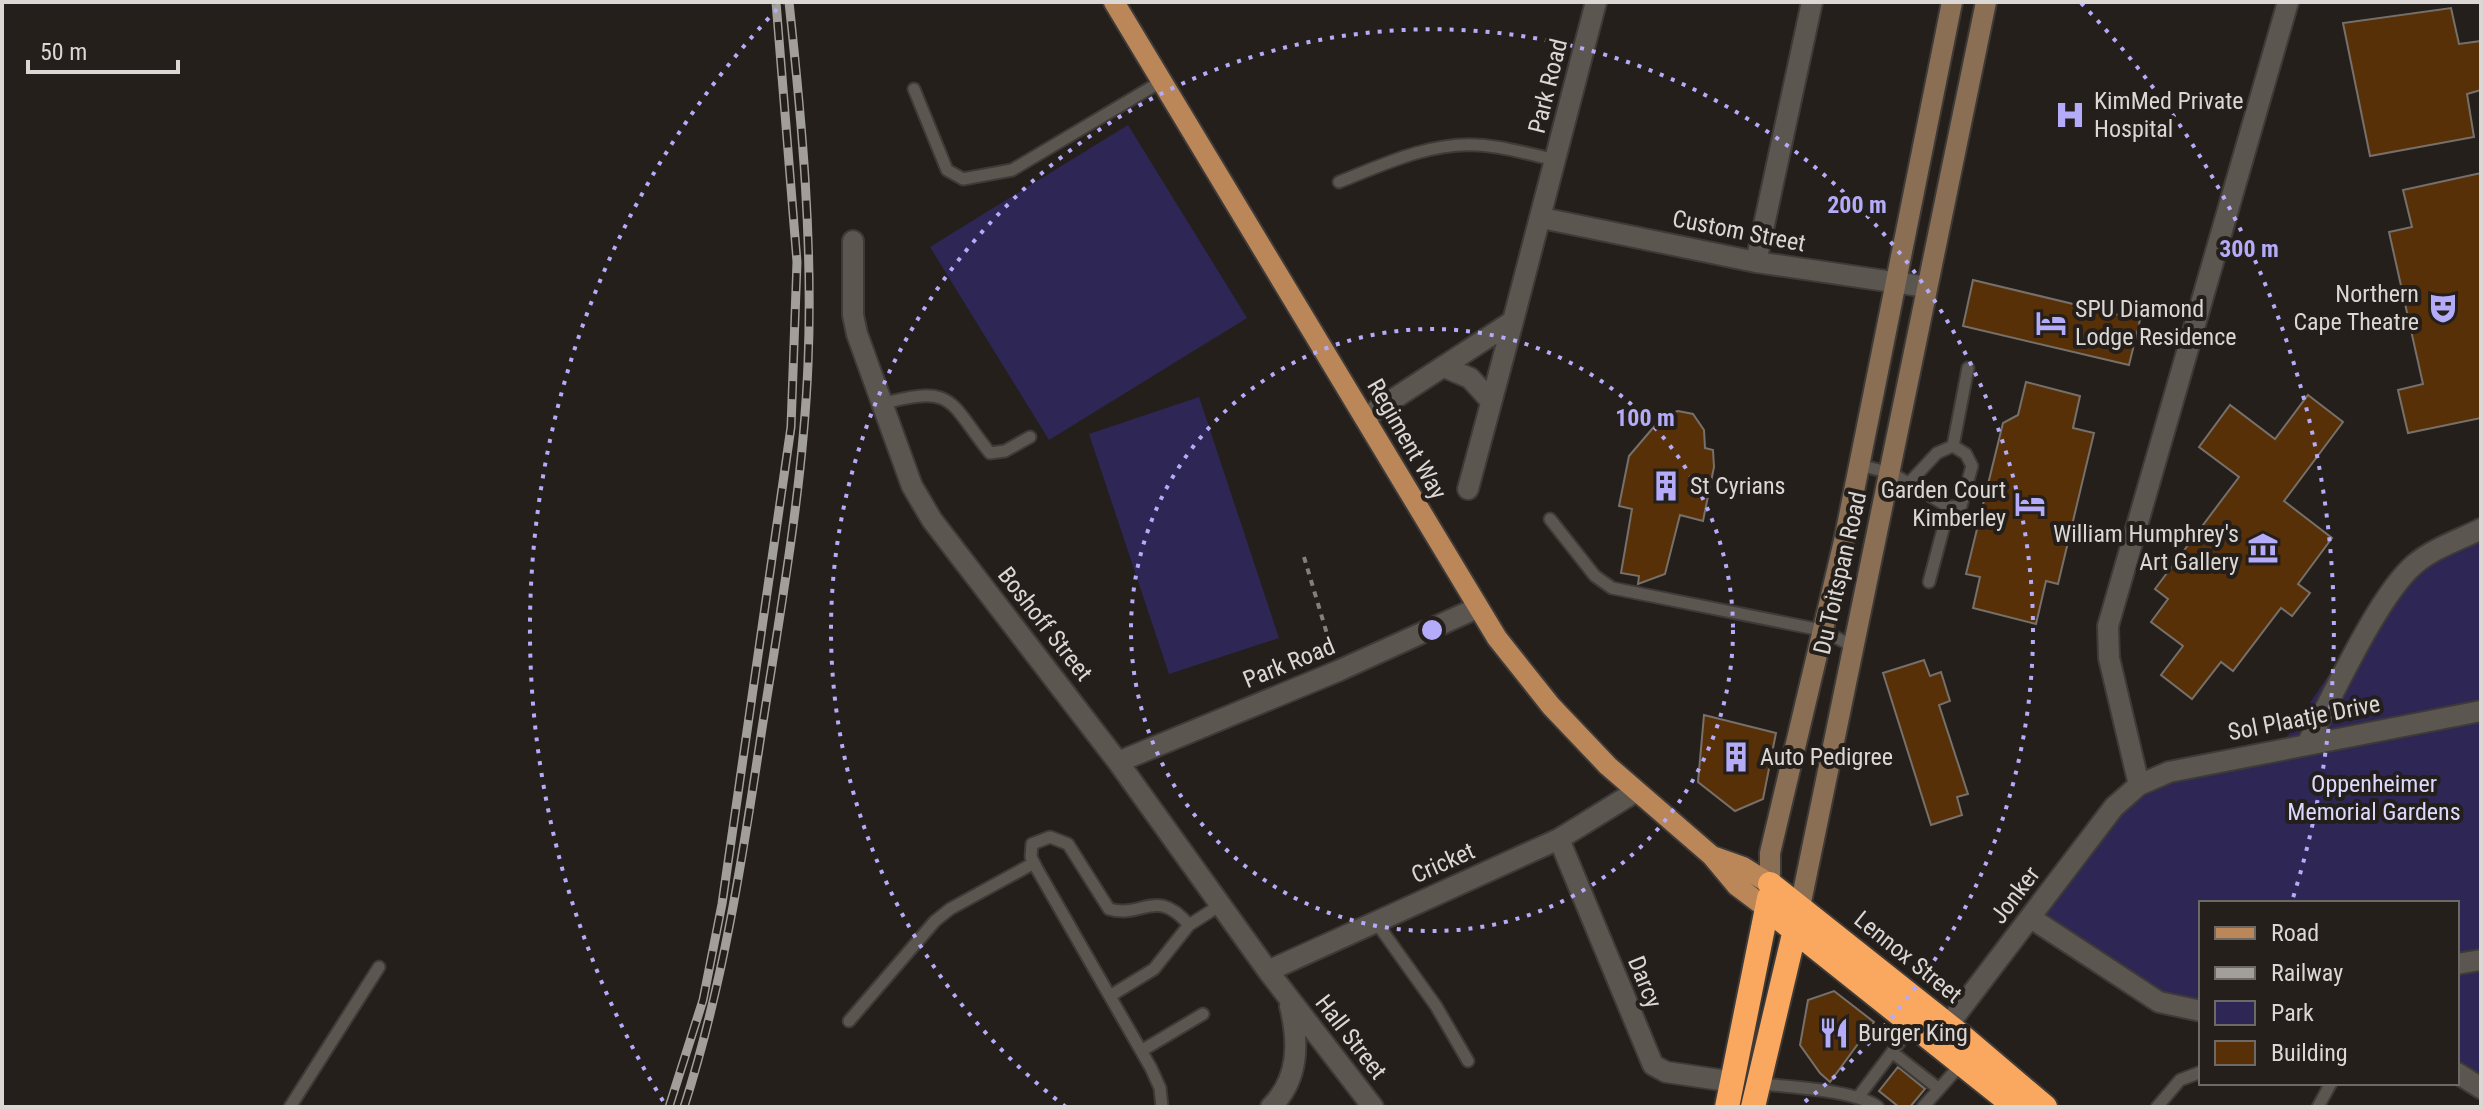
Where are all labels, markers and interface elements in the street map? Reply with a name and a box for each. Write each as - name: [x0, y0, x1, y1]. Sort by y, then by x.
- scale bar: [28, 24, 178, 74]
- street label: Park Road: [1523, 36, 1573, 136]
- text: 50 m: [40, 38, 87, 66]
- place label: KimMed Private Hospital: [2094, 87, 2244, 143]
- hospital icon: KimMed Private Hospital: [2053, 98, 2087, 132]
- text: 200 m: [1827, 191, 1887, 219]
- street label: Custom Street: [1670, 204, 1808, 258]
- text: 300 m: [2219, 235, 2279, 263]
- place label: Northern Cape Theatre: [2294, 280, 2419, 336]
- theatre icon: Northern Cape Theatre: [2426, 291, 2460, 325]
- place label: SPU Diamond Lodge Residence: [2075, 295, 2237, 351]
- hotel icon: SPU Diamond Lodge Residence: [2034, 306, 2068, 340]
- street label: Regiment Way: [1361, 374, 1453, 504]
- text: 100 m: [1615, 404, 1675, 432]
- building icon: St Cyrians: [1649, 469, 1683, 503]
- place label: St Cyrians: [1690, 472, 1786, 500]
- place label: Garden Court Kimberley: [1881, 476, 2006, 532]
- hotel icon: Garden Court Kimberley: [2013, 487, 2047, 521]
- street label: Du Toitspan Road: [1808, 489, 1872, 657]
- place label: William Humphrey's Art Gallery: [2053, 520, 2239, 576]
- museum icon: William Humphrey's Art Gallery: [2246, 531, 2280, 565]
- street label: Boshoff Street: [992, 562, 1098, 686]
- centre of rings: [1418, 616, 1446, 644]
- street label: Park Road: [1239, 632, 1339, 694]
- street label: Sol Plaatje Drive: [2226, 690, 2382, 746]
- building icon: Auto Pedigree: [1719, 740, 1753, 774]
- place label: Auto Pedigree: [1760, 743, 1893, 771]
- park label: Oppenheimer Memorial Gardens: [2287, 770, 2461, 826]
- street label: Cricket: [1407, 837, 1479, 889]
- street label: Jonker: [1984, 861, 2046, 929]
- legend: [2199, 901, 2459, 1085]
- street label: Lennox Street: [1849, 905, 1967, 1009]
- text: Road: [2271, 919, 2319, 947]
- street label: Darcy: [1622, 952, 1668, 1012]
- text: Railway: [2271, 959, 2343, 987]
- street label: Hall Street: [1309, 989, 1393, 1085]
- text: Park: [2271, 999, 2314, 1027]
- restaurant icon: Burger King: [1817, 1016, 1851, 1050]
- place label: Burger King: [1858, 1019, 1968, 1047]
- text: Building: [2271, 1039, 2348, 1067]

